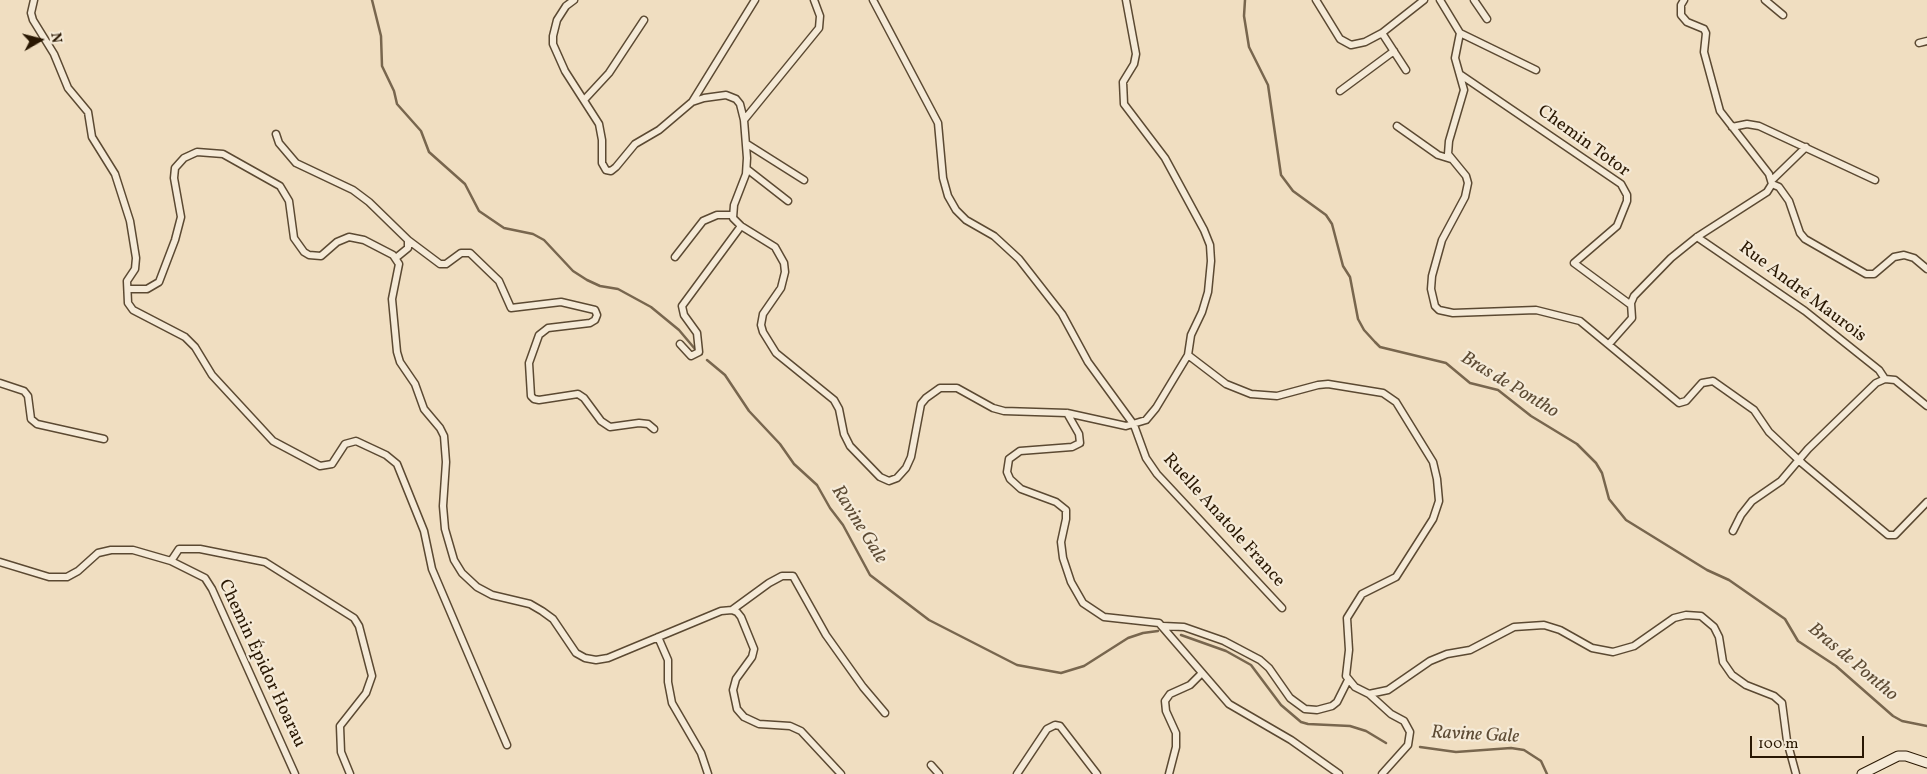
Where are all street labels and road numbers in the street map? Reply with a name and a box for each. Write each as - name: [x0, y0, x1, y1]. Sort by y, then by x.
- street label: Chemin Totor: [1533, 101, 1633, 183]
- street label: Rue André Maurois: [1734, 238, 1870, 348]
- street label: Ruelle Anatole France: [1157, 450, 1289, 592]
- street label: Chemin Épidor Hoarau: [213, 577, 309, 751]

